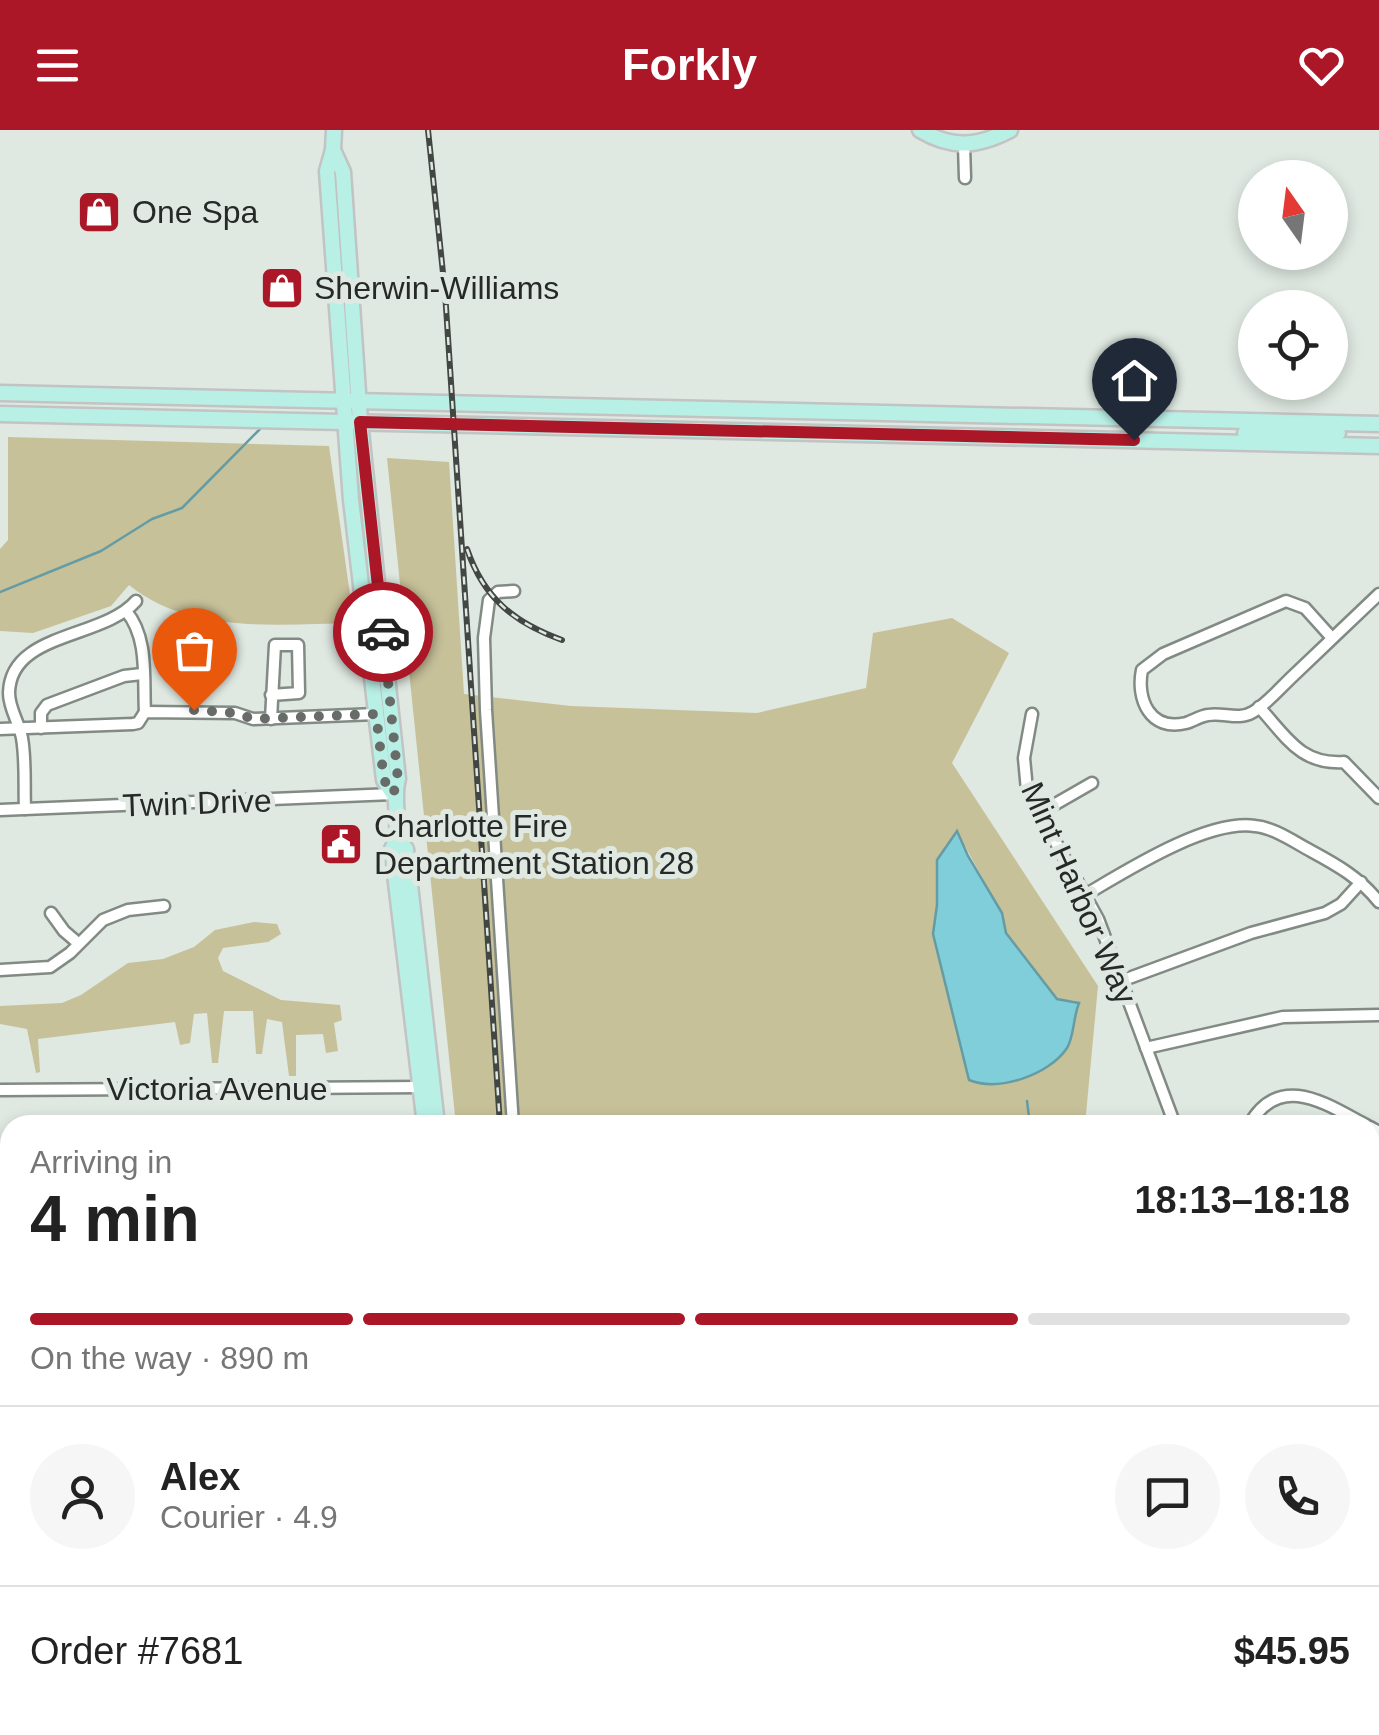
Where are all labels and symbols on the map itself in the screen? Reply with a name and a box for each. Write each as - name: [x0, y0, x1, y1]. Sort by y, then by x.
- north arrow: [1238, 160, 1348, 270]
- shop icon: One Spa: [76, 189, 122, 235]
- place label: One Spa: [132, 194, 259, 230]
- shop icon: Sherwin-Williams: [259, 265, 305, 311]
- place label: Sherwin-Williams: [314, 270, 559, 306]
- pin: [1092, 338, 1177, 441]
- courier: [333, 582, 433, 682]
- pin: [152, 608, 237, 711]
- street label: Mint Harbor Way: [1014, 777, 1144, 1009]
- street label: Twin Drive: [122, 782, 272, 824]
- place label: Charlotte Fire Department Station 28: [374, 808, 694, 881]
- public building icon: Charlotte Fire Department Station 28: [318, 821, 364, 867]
- street label: Victoria Avenue: [106, 1071, 328, 1107]

